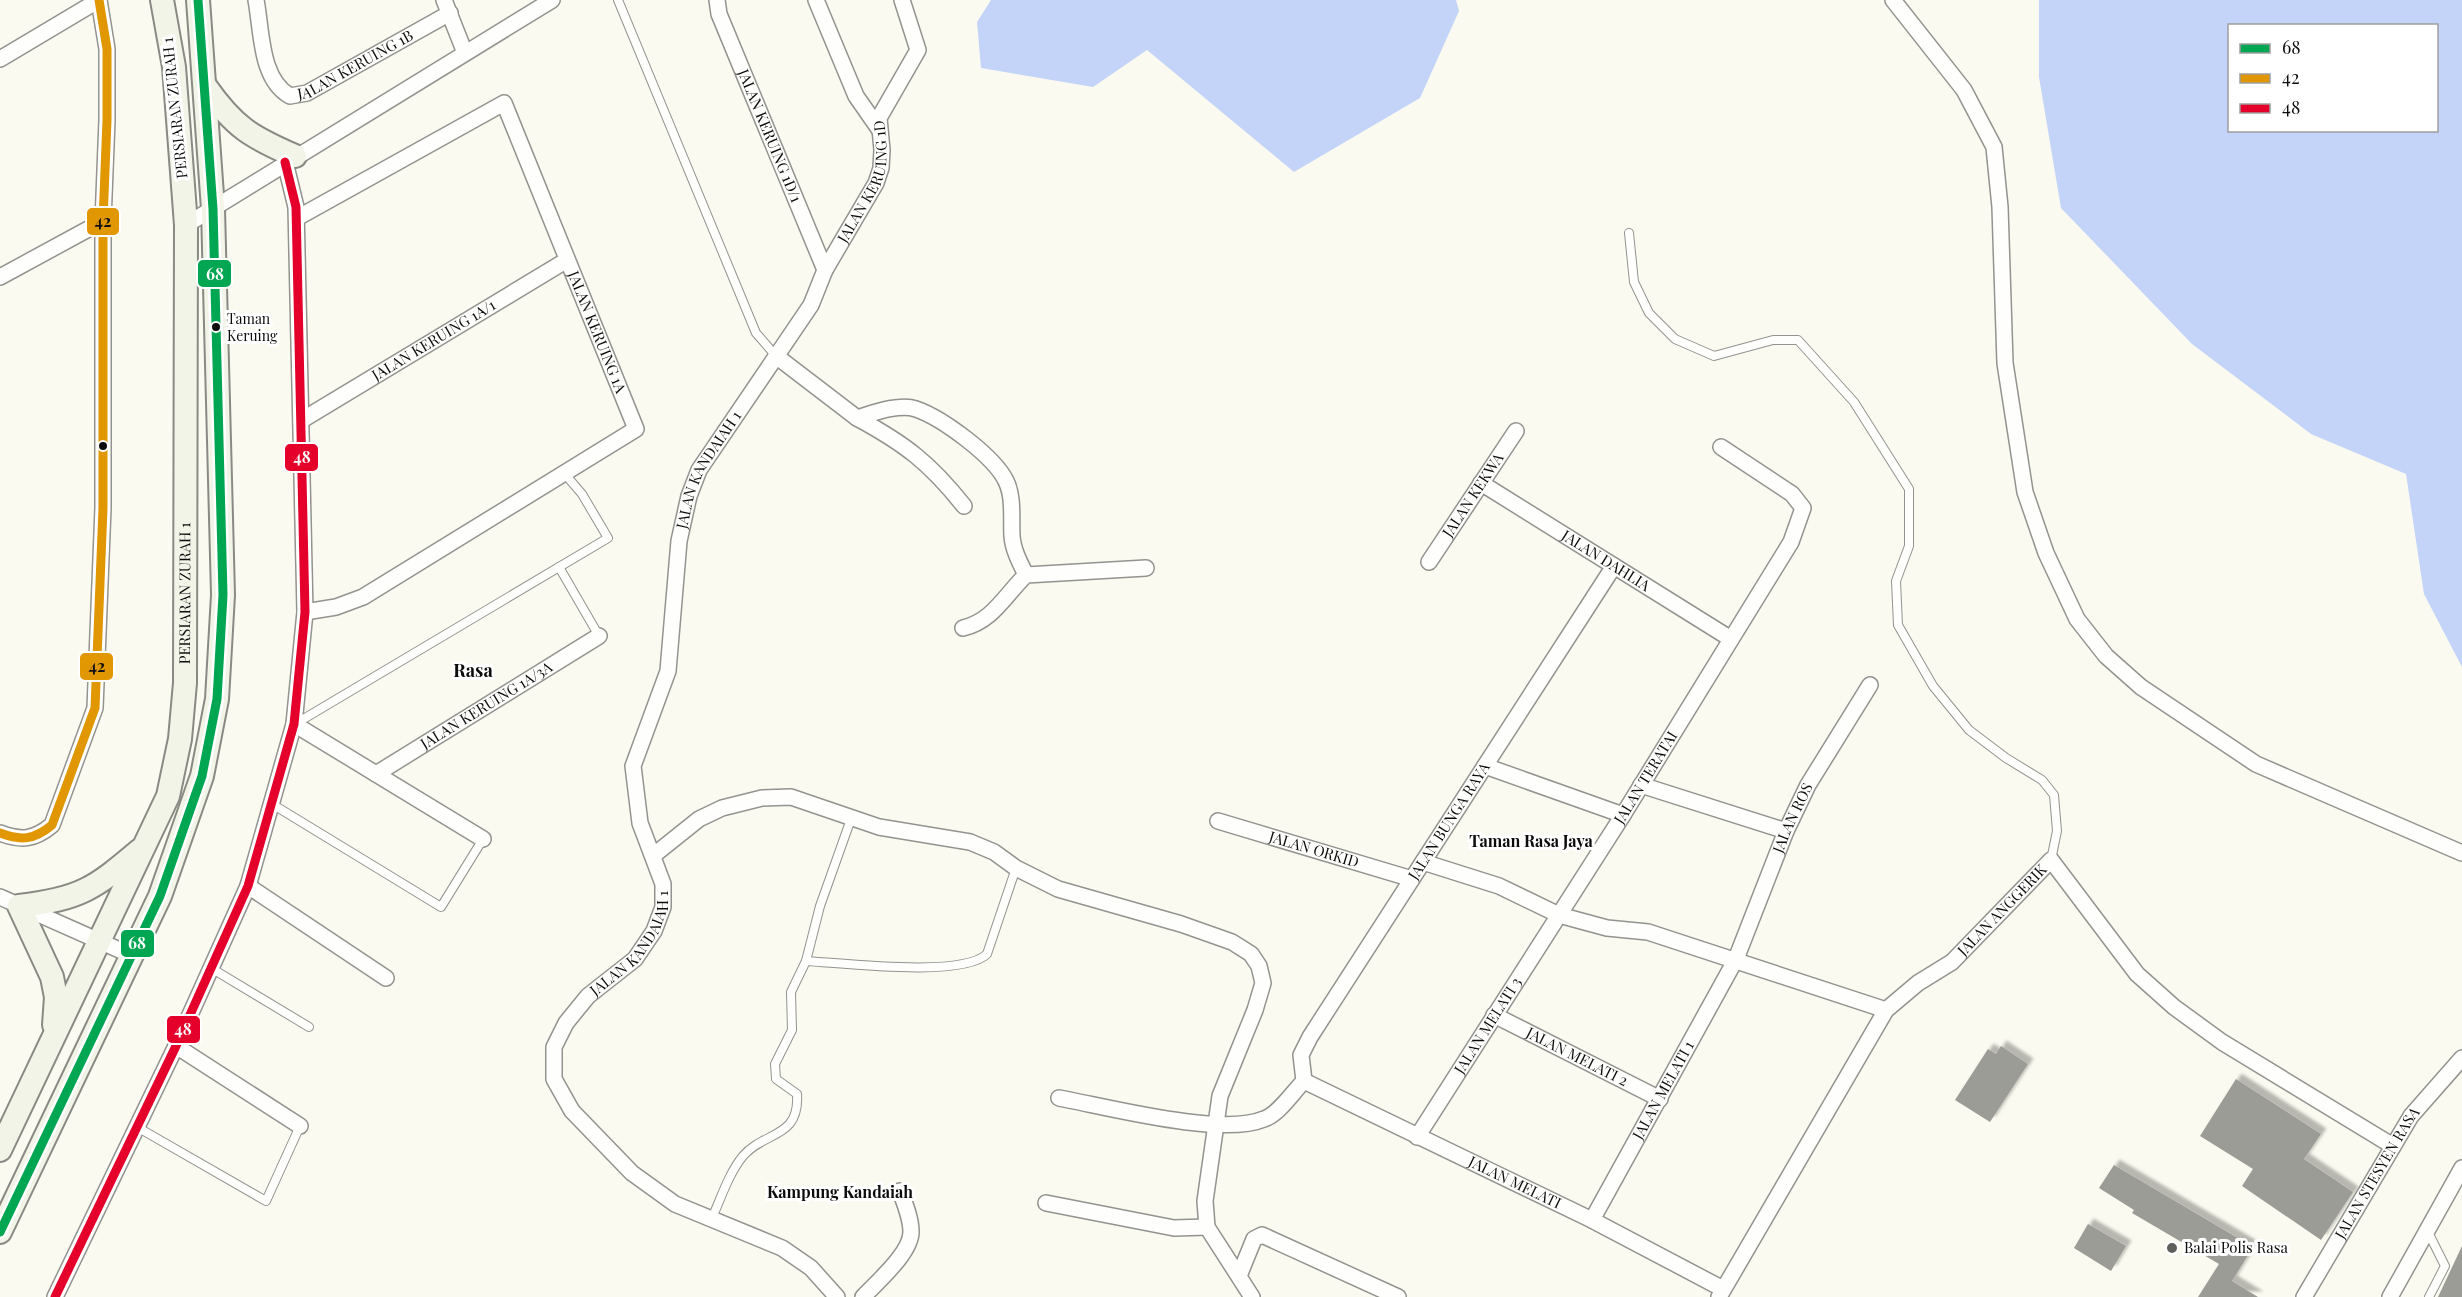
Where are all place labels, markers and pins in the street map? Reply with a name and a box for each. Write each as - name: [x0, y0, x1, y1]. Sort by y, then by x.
- place label: Taman Keruing: [227, 309, 278, 345]
- marker: Taman Keruing: [210, 321, 222, 333]
- unlabelled marker: [97, 440, 109, 452]
- place label: Balai Polis Rasa: [2184, 1237, 2288, 1257]
- marker: Balai Polis Rasa: [2165, 1241, 2179, 1255]

